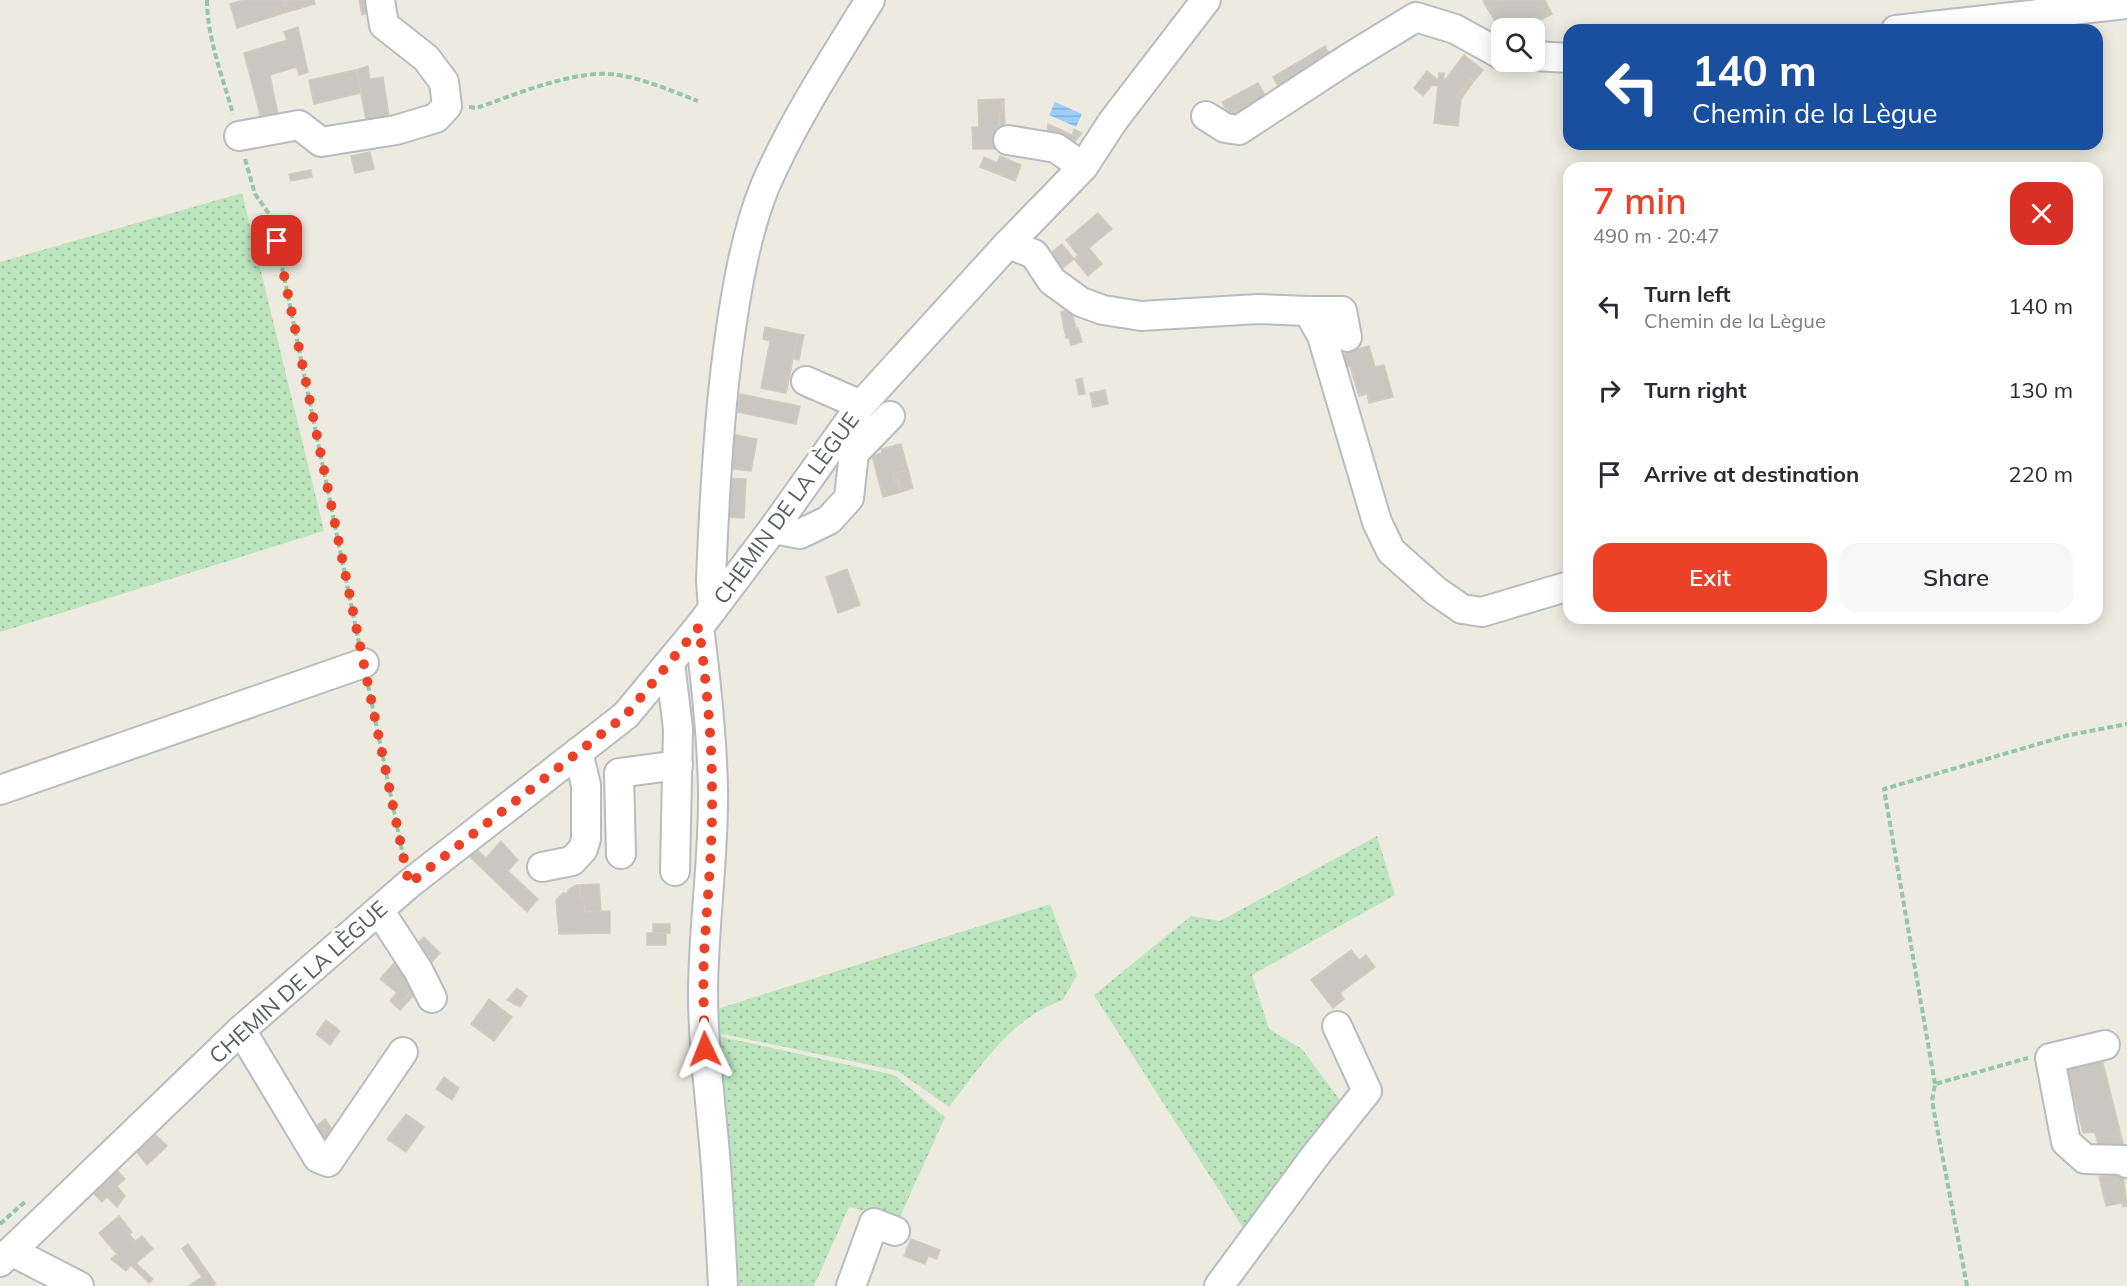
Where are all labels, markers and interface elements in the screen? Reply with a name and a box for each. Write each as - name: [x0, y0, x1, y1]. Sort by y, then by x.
- map controls: [1491, 18, 1545, 72]
- button: search: [1491, 18, 1545, 72]
- text: 140 m: [1692, 44, 1817, 97]
- icon: left: [1593, 48, 1671, 126]
- text: Chemin de la Lègue: [1692, 96, 1937, 130]
- text: 7 min: [1593, 178, 1687, 223]
- button: close: [2010, 182, 2073, 245]
- pin: [251, 215, 302, 266]
- text: 490 m · 20:47: [1593, 223, 1719, 248]
- icon: arrive: [260, 224, 293, 257]
- text: Turn left: [1644, 280, 1731, 308]
- icon: left: [1593, 290, 1626, 323]
- text: 140 m: [2008, 292, 2073, 320]
- text: Chemin de la Lègue: [1644, 308, 1826, 333]
- icon: right: [1593, 374, 1626, 407]
- text: Turn right: [1644, 376, 1747, 404]
- text: 130 m: [2008, 376, 2073, 404]
- street label: CHEMIN DE LA LÈGUE: [707, 407, 865, 609]
- icon: arrive: [1593, 458, 1626, 491]
- text: Arrive at destination: [1644, 460, 1859, 488]
- text: 220 m: [2008, 460, 2073, 488]
- button: Exit: [1593, 543, 1827, 612]
- button: Share: [1839, 543, 2073, 612]
- street label: CHEMIN DE LA LÈGUE: [203, 895, 393, 1069]
- position arrow: [673, 1017, 737, 1081]

